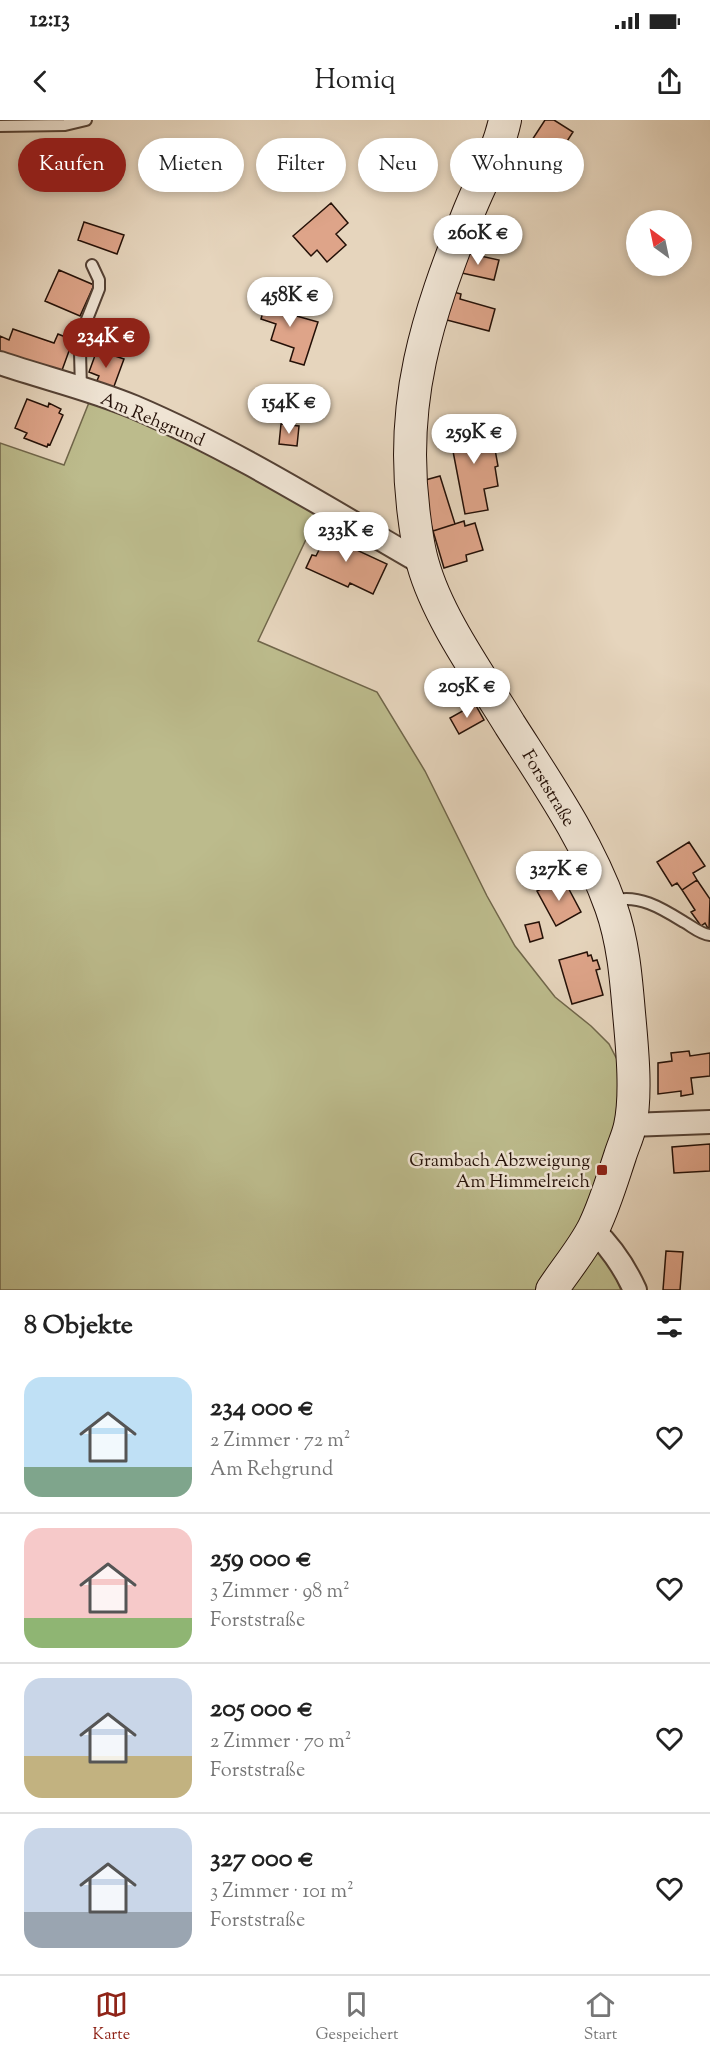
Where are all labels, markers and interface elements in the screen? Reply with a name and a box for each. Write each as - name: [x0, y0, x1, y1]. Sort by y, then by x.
- text: 12:13: [30, 5, 70, 37]
- text: Homiq: [314, 62, 396, 101]
- icon: back: [24, 65, 57, 98]
- icon: share: [653, 65, 686, 98]
- chip: Kaufen: [18, 138, 126, 192]
- chip: Mieten: [138, 138, 244, 192]
- chip: Filter: [256, 138, 346, 192]
- chip: Neu: [358, 138, 438, 192]
- chip: Wohnung: [450, 138, 584, 192]
- north arrow: [626, 210, 692, 276]
- map controls: [626, 210, 692, 276]
- pin: 260K €: [429, 215, 527, 266]
- text: 260K €: [448, 220, 508, 249]
- pin: 458K €: [241, 277, 339, 328]
- text: 458K €: [261, 282, 319, 311]
- pin: 234K €: [57, 318, 155, 369]
- text: 234K €: [77, 323, 135, 352]
- pin: 154K €: [240, 384, 338, 435]
- street label: Am Rehgrund: [96, 387, 208, 454]
- text: 154K €: [262, 389, 316, 418]
- pin: 259K €: [425, 414, 523, 465]
- text: 259K €: [446, 419, 502, 448]
- pin: 233K €: [297, 512, 395, 563]
- text: 233K €: [318, 517, 374, 546]
- pin: 205K €: [418, 668, 516, 719]
- text: 205K €: [438, 673, 496, 702]
- street label: Forststraße: [514, 746, 580, 832]
- pin: 327K €: [510, 851, 608, 902]
- text: 327K €: [530, 856, 588, 885]
- place label: Grambach Abzweigung Am Himmelreich: [409, 1149, 590, 1196]
- marker: Grambach Abzweigung Am Himmelreich: [595, 1163, 609, 1177]
- text: 8 Objekte: [24, 1308, 133, 1345]
- icon: filters: [653, 1310, 686, 1343]
- text: 234 000 €: [210, 1390, 314, 1427]
- icon: home: [72, 1401, 144, 1473]
- icon: heart: [653, 1421, 686, 1454]
- text: 2 Zimmer · 72 m²: [210, 1427, 351, 1456]
- text: Am Rehgrund: [210, 1456, 333, 1485]
- text: 259 000 €: [210, 1541, 312, 1578]
- icon: home: [72, 1552, 144, 1624]
- icon: heart: [653, 1572, 686, 1605]
- text: 3 Zimmer · 98 m²: [210, 1578, 350, 1607]
- text: Forststraße: [210, 1607, 305, 1636]
- text: 205 000 €: [210, 1691, 313, 1728]
- icon: home: [72, 1702, 144, 1774]
- icon: heart: [653, 1722, 686, 1755]
- text: 2 Zimmer · 70 m²: [210, 1728, 352, 1757]
- text: Forststraße: [210, 1757, 305, 1786]
- text: 327 000 €: [210, 1841, 314, 1878]
- icon: home: [72, 1852, 144, 1924]
- icon: heart: [653, 1872, 686, 1905]
- text: 3 Zimmer · 101 m²: [210, 1878, 354, 1907]
- text: Forststraße: [210, 1907, 305, 1936]
- tab: Karte: [93, 1988, 130, 2047]
- tab: Gespeichert: [316, 1988, 398, 2047]
- tab: Start: [584, 1988, 617, 2047]

